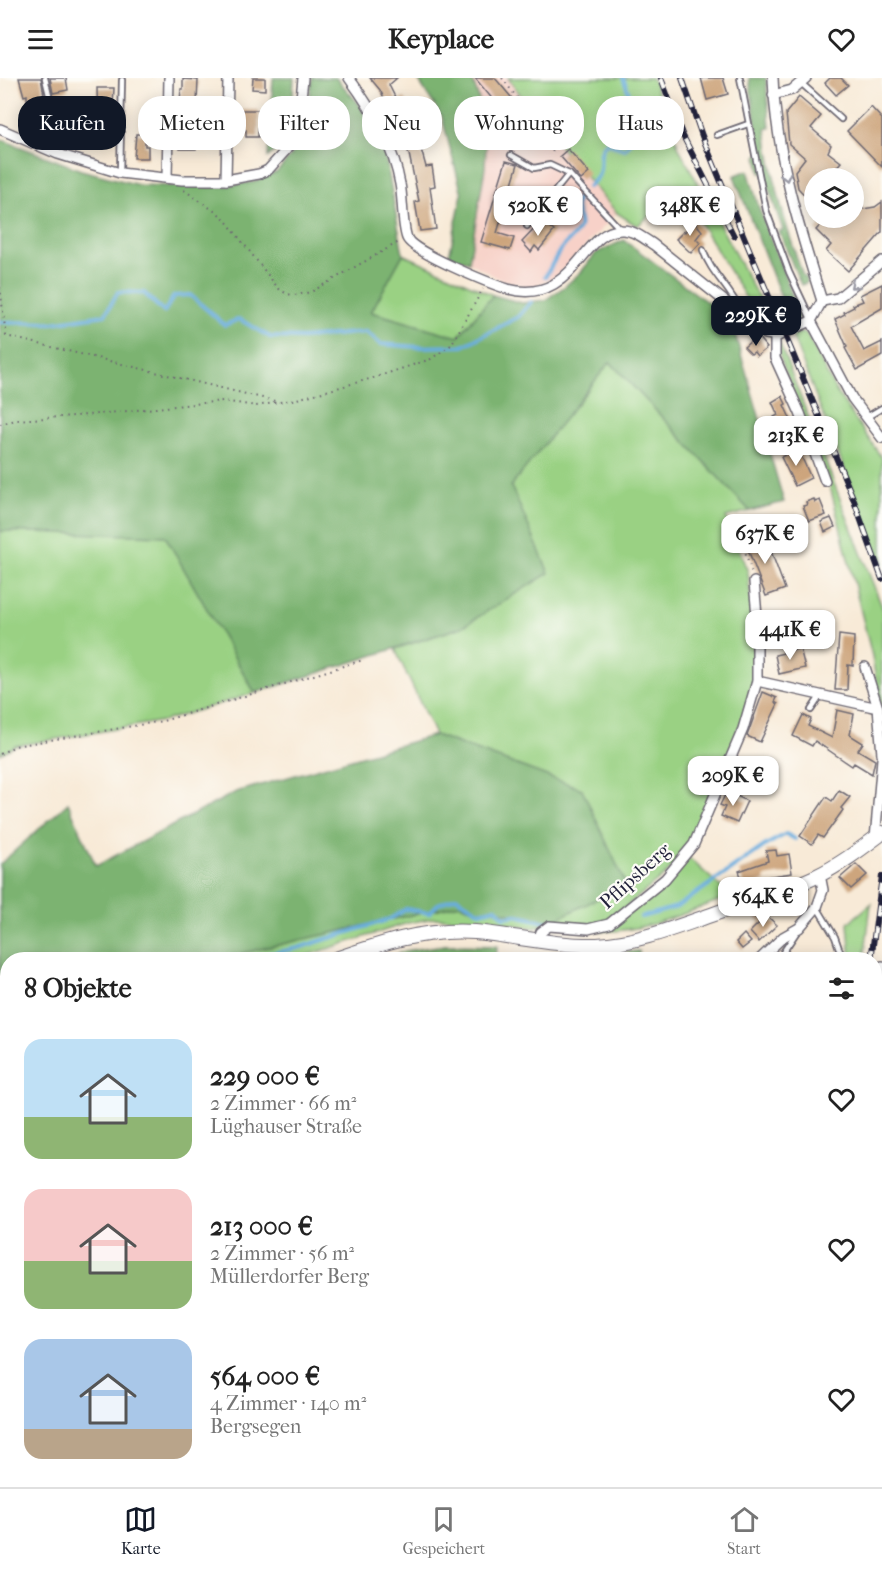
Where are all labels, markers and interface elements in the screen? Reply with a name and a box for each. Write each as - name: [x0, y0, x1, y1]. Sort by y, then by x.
- icon: menu: [24, 23, 57, 56]
- text: Keyplace: [388, 23, 494, 55]
- icon: heart: [825, 23, 858, 56]
- chip: Kaufen: [18, 96, 126, 150]
- chip: Mieten: [138, 96, 246, 150]
- chip: Filter: [258, 96, 350, 150]
- chip: Neu: [362, 96, 442, 150]
- chip: Wohnung: [454, 96, 584, 150]
- chip: Haus: [596, 96, 684, 150]
- map controls: [804, 168, 864, 228]
- button: layers: [804, 168, 864, 228]
- one-way arrow: [779, 172, 792, 182]
- pin: 520K €: [489, 186, 587, 237]
- pin: 348K €: [641, 186, 739, 237]
- text: 520K €: [508, 194, 568, 217]
- text: 348K €: [660, 194, 720, 217]
- one-way arrow: [850, 278, 861, 289]
- pin: 229K €: [707, 296, 805, 347]
- text: 229K €: [725, 304, 787, 327]
- pin: 213K €: [747, 416, 845, 467]
- text: 213K €: [768, 424, 824, 447]
- pin: 637K €: [716, 514, 814, 565]
- text: 637K €: [735, 522, 795, 545]
- pin: 441K €: [741, 610, 839, 661]
- text: 441K €: [759, 618, 821, 641]
- pin: 209K €: [684, 756, 782, 807]
- text: 209K €: [702, 764, 764, 787]
- street label: Pflipsberg: [595, 838, 675, 914]
- pin: 564K €: [714, 877, 812, 928]
- text: 564K €: [732, 885, 794, 908]
- icon: filters: [825, 972, 858, 1005]
- text: 8 Objekte: [24, 973, 132, 1004]
- text: 229 000 €: [210, 1061, 320, 1092]
- icon: home: [72, 1063, 144, 1135]
- icon: heart: [825, 1083, 858, 1116]
- text: 2 Zimmer · 66 m²: [210, 1092, 356, 1115]
- text: Lüghauser Straße: [210, 1115, 362, 1138]
- text: 213 000 €: [210, 1211, 313, 1242]
- icon: home: [72, 1213, 144, 1285]
- icon: heart: [825, 1233, 858, 1266]
- text: 2 Zimmer · 56 m²: [210, 1242, 354, 1265]
- text: Müllerdorfer Berg: [210, 1265, 369, 1288]
- text: 564 000 €: [210, 1361, 320, 1392]
- icon: home: [72, 1363, 144, 1435]
- icon: heart: [825, 1383, 858, 1416]
- text: 4 Zimmer · 140 m²: [210, 1392, 366, 1415]
- text: Bergsegen: [210, 1415, 301, 1438]
- tab: Karte: [121, 1503, 161, 1558]
- tab: Gespeichert: [402, 1503, 485, 1558]
- tab: Start: [727, 1503, 761, 1558]

